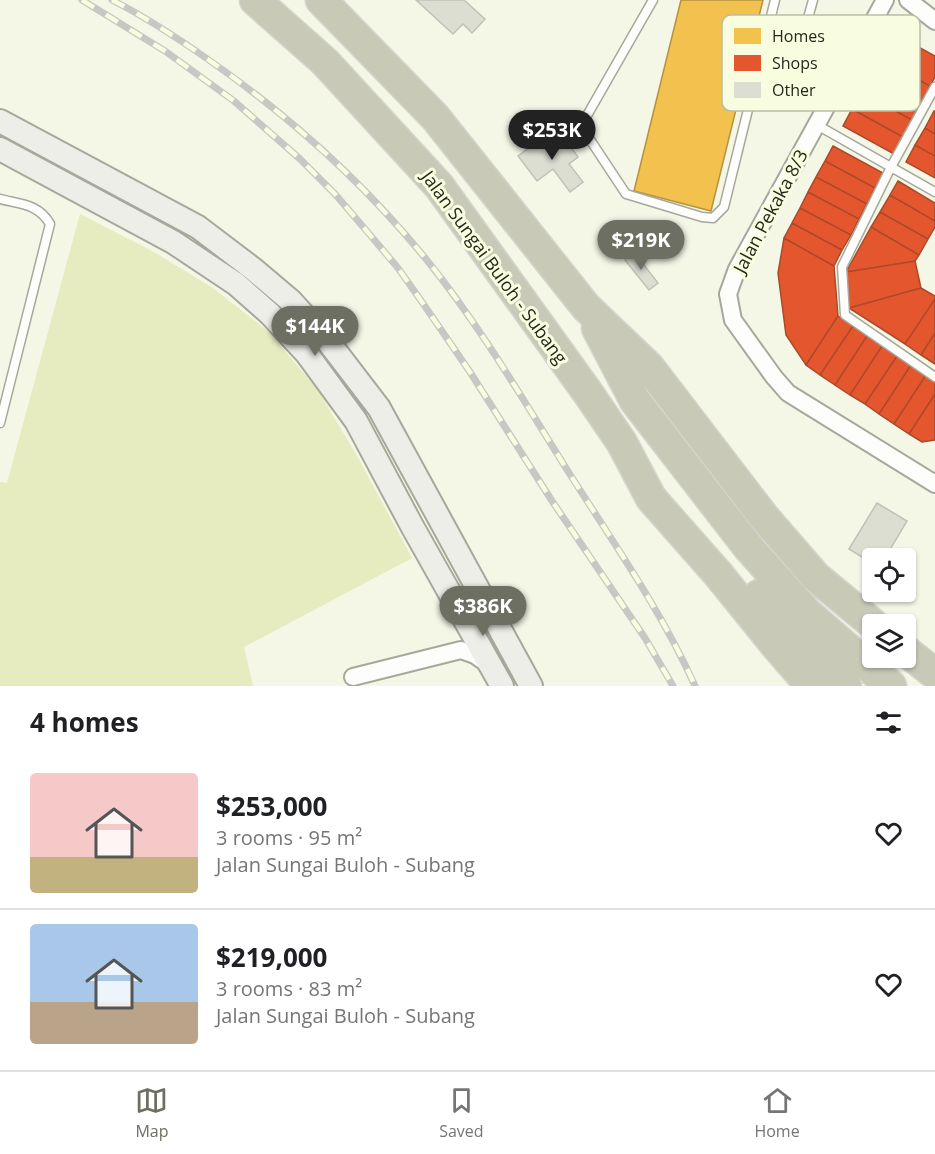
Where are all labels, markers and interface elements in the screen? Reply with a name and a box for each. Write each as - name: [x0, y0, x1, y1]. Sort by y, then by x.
- legend: [722, 15, 920, 111]
- text: Homes: [772, 25, 825, 47]
- text: Shops: [772, 52, 818, 74]
- text: Other: [772, 79, 816, 101]
- pin: $253K: [510, 110, 594, 161]
- text: $253K: [522, 116, 582, 143]
- street label: Jalan Pekaka 8/3: [726, 145, 813, 279]
- street label: Jalan Sungai Buloh - Subang: [416, 164, 573, 368]
- pin: $219K: [599, 220, 683, 271]
- text: $219K: [611, 226, 671, 253]
- pin: $144K: [273, 306, 357, 357]
- text: $144K: [285, 312, 345, 339]
- map controls: [862, 548, 916, 668]
- button: locate: [862, 548, 916, 602]
- pin: $386K: [441, 586, 525, 637]
- text: $386K: [453, 592, 513, 619]
- button: layers: [862, 614, 916, 668]
- text: 4 homes: [30, 704, 139, 740]
- icon: filters: [872, 706, 905, 739]
- text: $253,000: [216, 788, 327, 824]
- icon: home: [78, 797, 150, 869]
- icon: heart: [872, 817, 905, 850]
- text: 3 rooms · 95 m²: [216, 824, 362, 851]
- text: Jalan Sungai Buloh - Subang: [216, 851, 475, 878]
- text: $219,000: [216, 939, 327, 975]
- icon: home: [78, 948, 150, 1020]
- icon: heart: [872, 968, 905, 1001]
- text: 3 rooms · 83 m²: [216, 975, 362, 1002]
- text: Jalan Sungai Buloh - Subang: [216, 1002, 475, 1029]
- tab: Map: [135, 1084, 168, 1142]
- tab: Saved: [439, 1084, 484, 1142]
- tab: Home: [754, 1084, 800, 1142]

